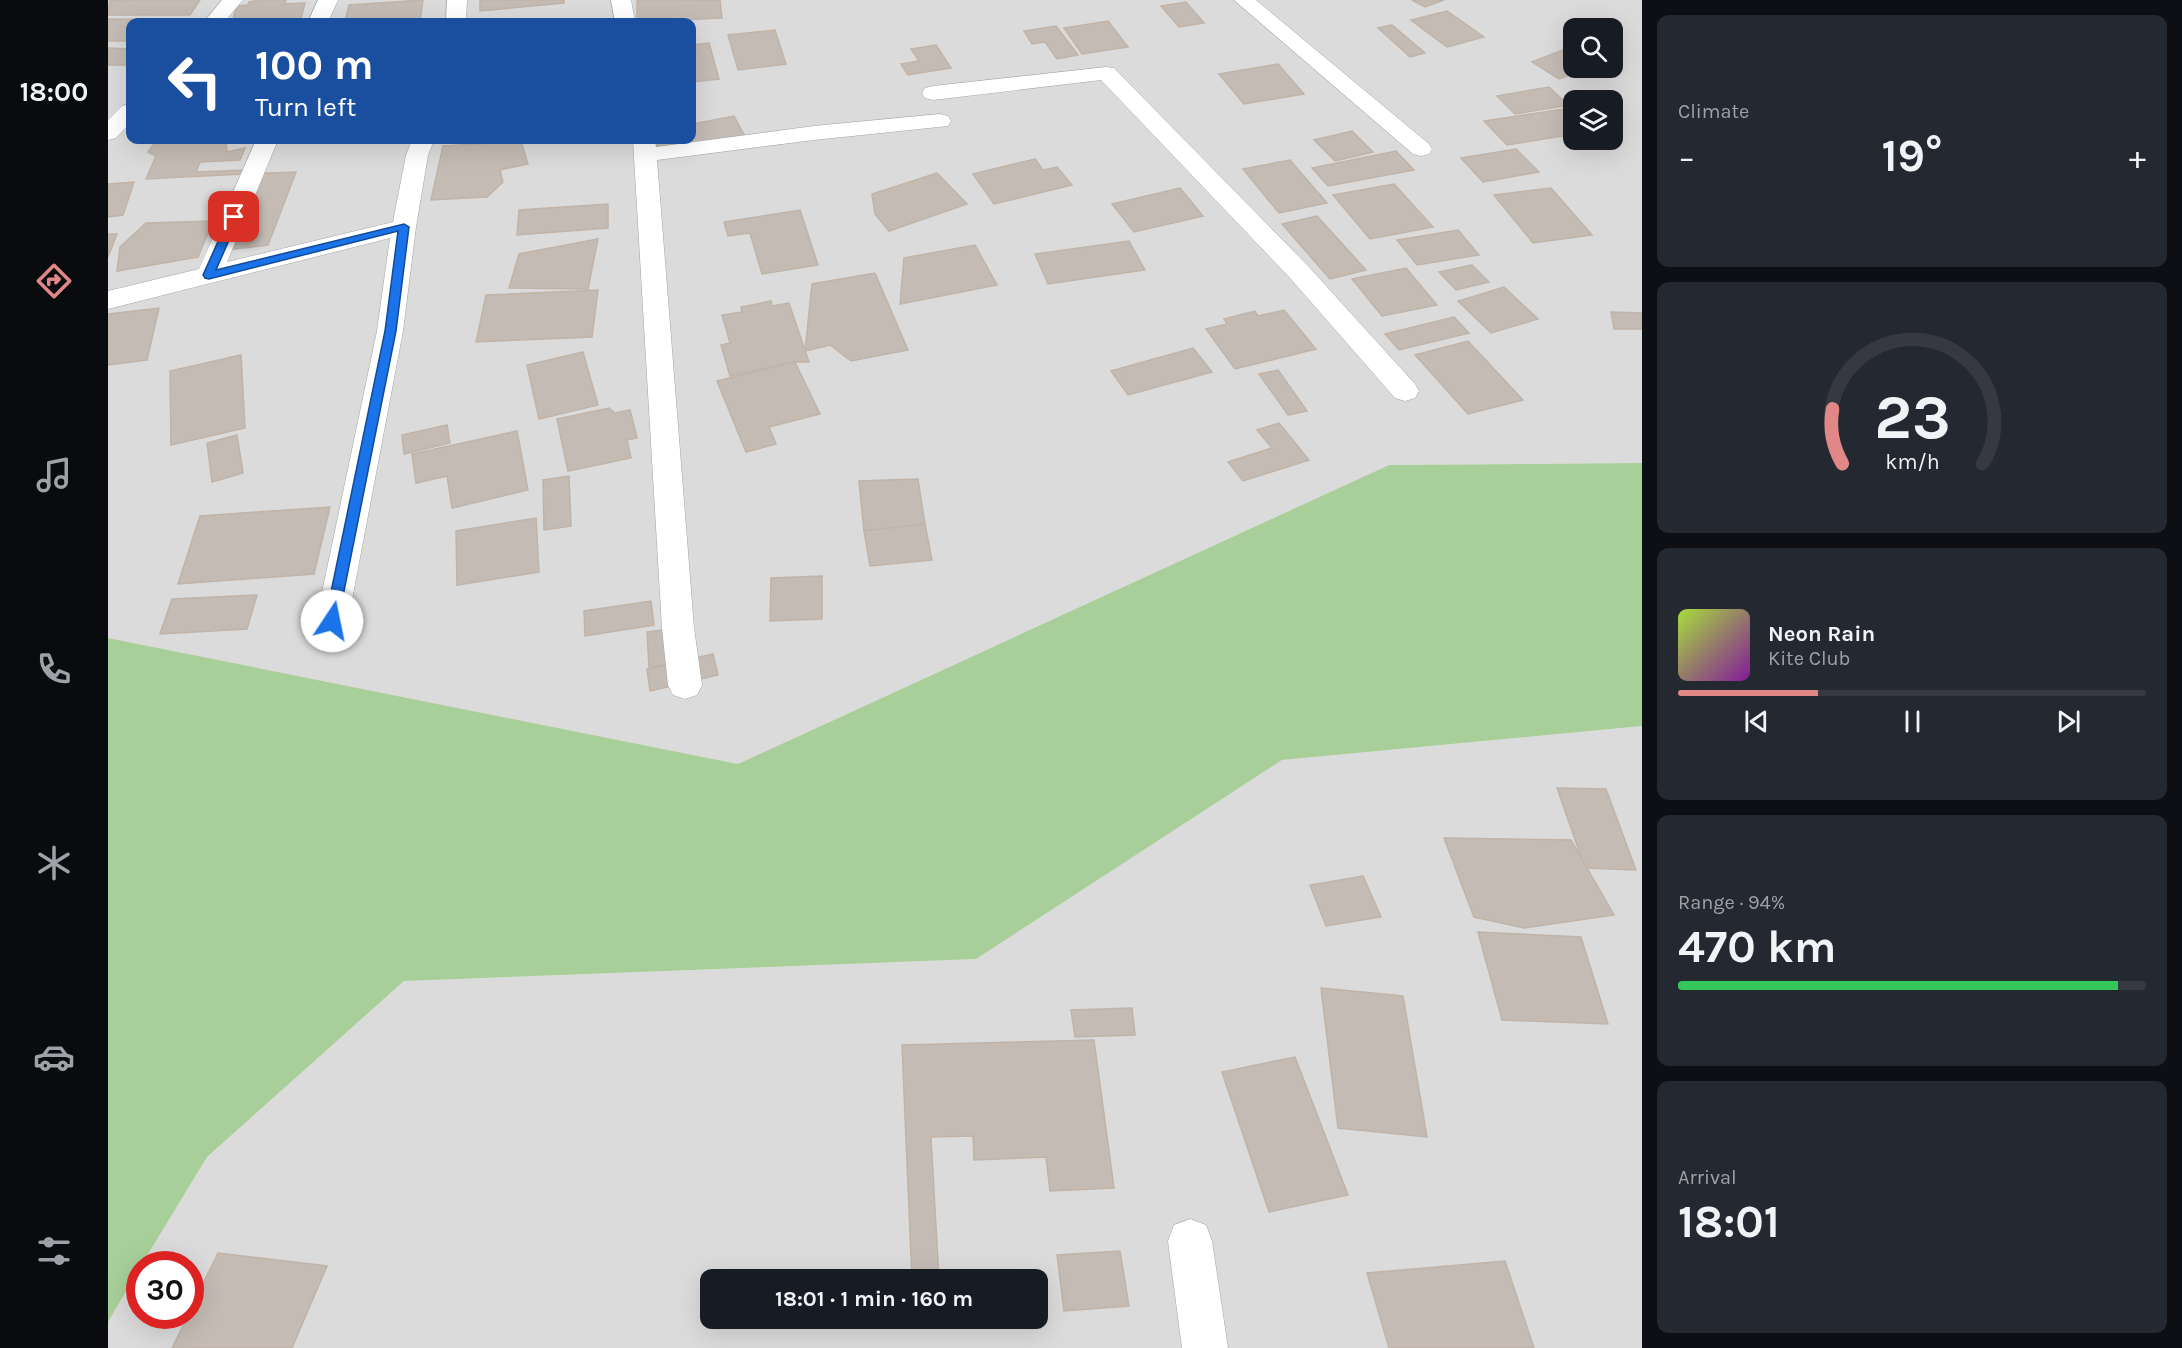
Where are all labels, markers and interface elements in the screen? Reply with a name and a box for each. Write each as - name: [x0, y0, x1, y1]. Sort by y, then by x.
- map controls: [1563, 18, 1623, 150]
- button: search: [1563, 18, 1623, 78]
- text: 100 m: [255, 40, 374, 90]
- icon: left: [156, 42, 234, 120]
- text: 18:00: [20, 76, 88, 108]
- button: layers: [1563, 90, 1623, 150]
- text: Turn left: [255, 91, 356, 123]
- text: Climate: [1678, 100, 1749, 123]
- text: 19°: [1882, 130, 1942, 182]
- text: −: [1678, 138, 1695, 176]
- text: +: [2129, 138, 2146, 176]
- pin: [208, 191, 259, 242]
- icon: arrive: [217, 200, 250, 233]
- icon: directions: [33, 260, 75, 302]
- text: 23: [1874, 382, 1950, 455]
- text: km/h: [1885, 450, 1939, 475]
- icon: music: [33, 454, 75, 496]
- position arrow: [300, 589, 364, 653]
- text: Neon Rain: [1768, 621, 1875, 647]
- text: Kite Club: [1768, 647, 1850, 670]
- icon: phone: [33, 648, 75, 690]
- icon: previous: [1740, 705, 1773, 738]
- icon: pause: [1896, 705, 1929, 738]
- icon: next: [2052, 705, 2085, 738]
- icon: climate: [33, 842, 75, 884]
- text: Range · 94%: [1678, 891, 1785, 914]
- text: 470 km: [1678, 921, 1836, 973]
- icon: car: [33, 1036, 75, 1078]
- text: Arrival: [1678, 1166, 1737, 1189]
- text: 18:01: [1678, 1196, 1780, 1248]
- icon: filters: [33, 1230, 75, 1272]
- speed limit sign: 30: [126, 1251, 204, 1329]
- text: 18:01 · 1 min · 160 m: [775, 1286, 973, 1312]

